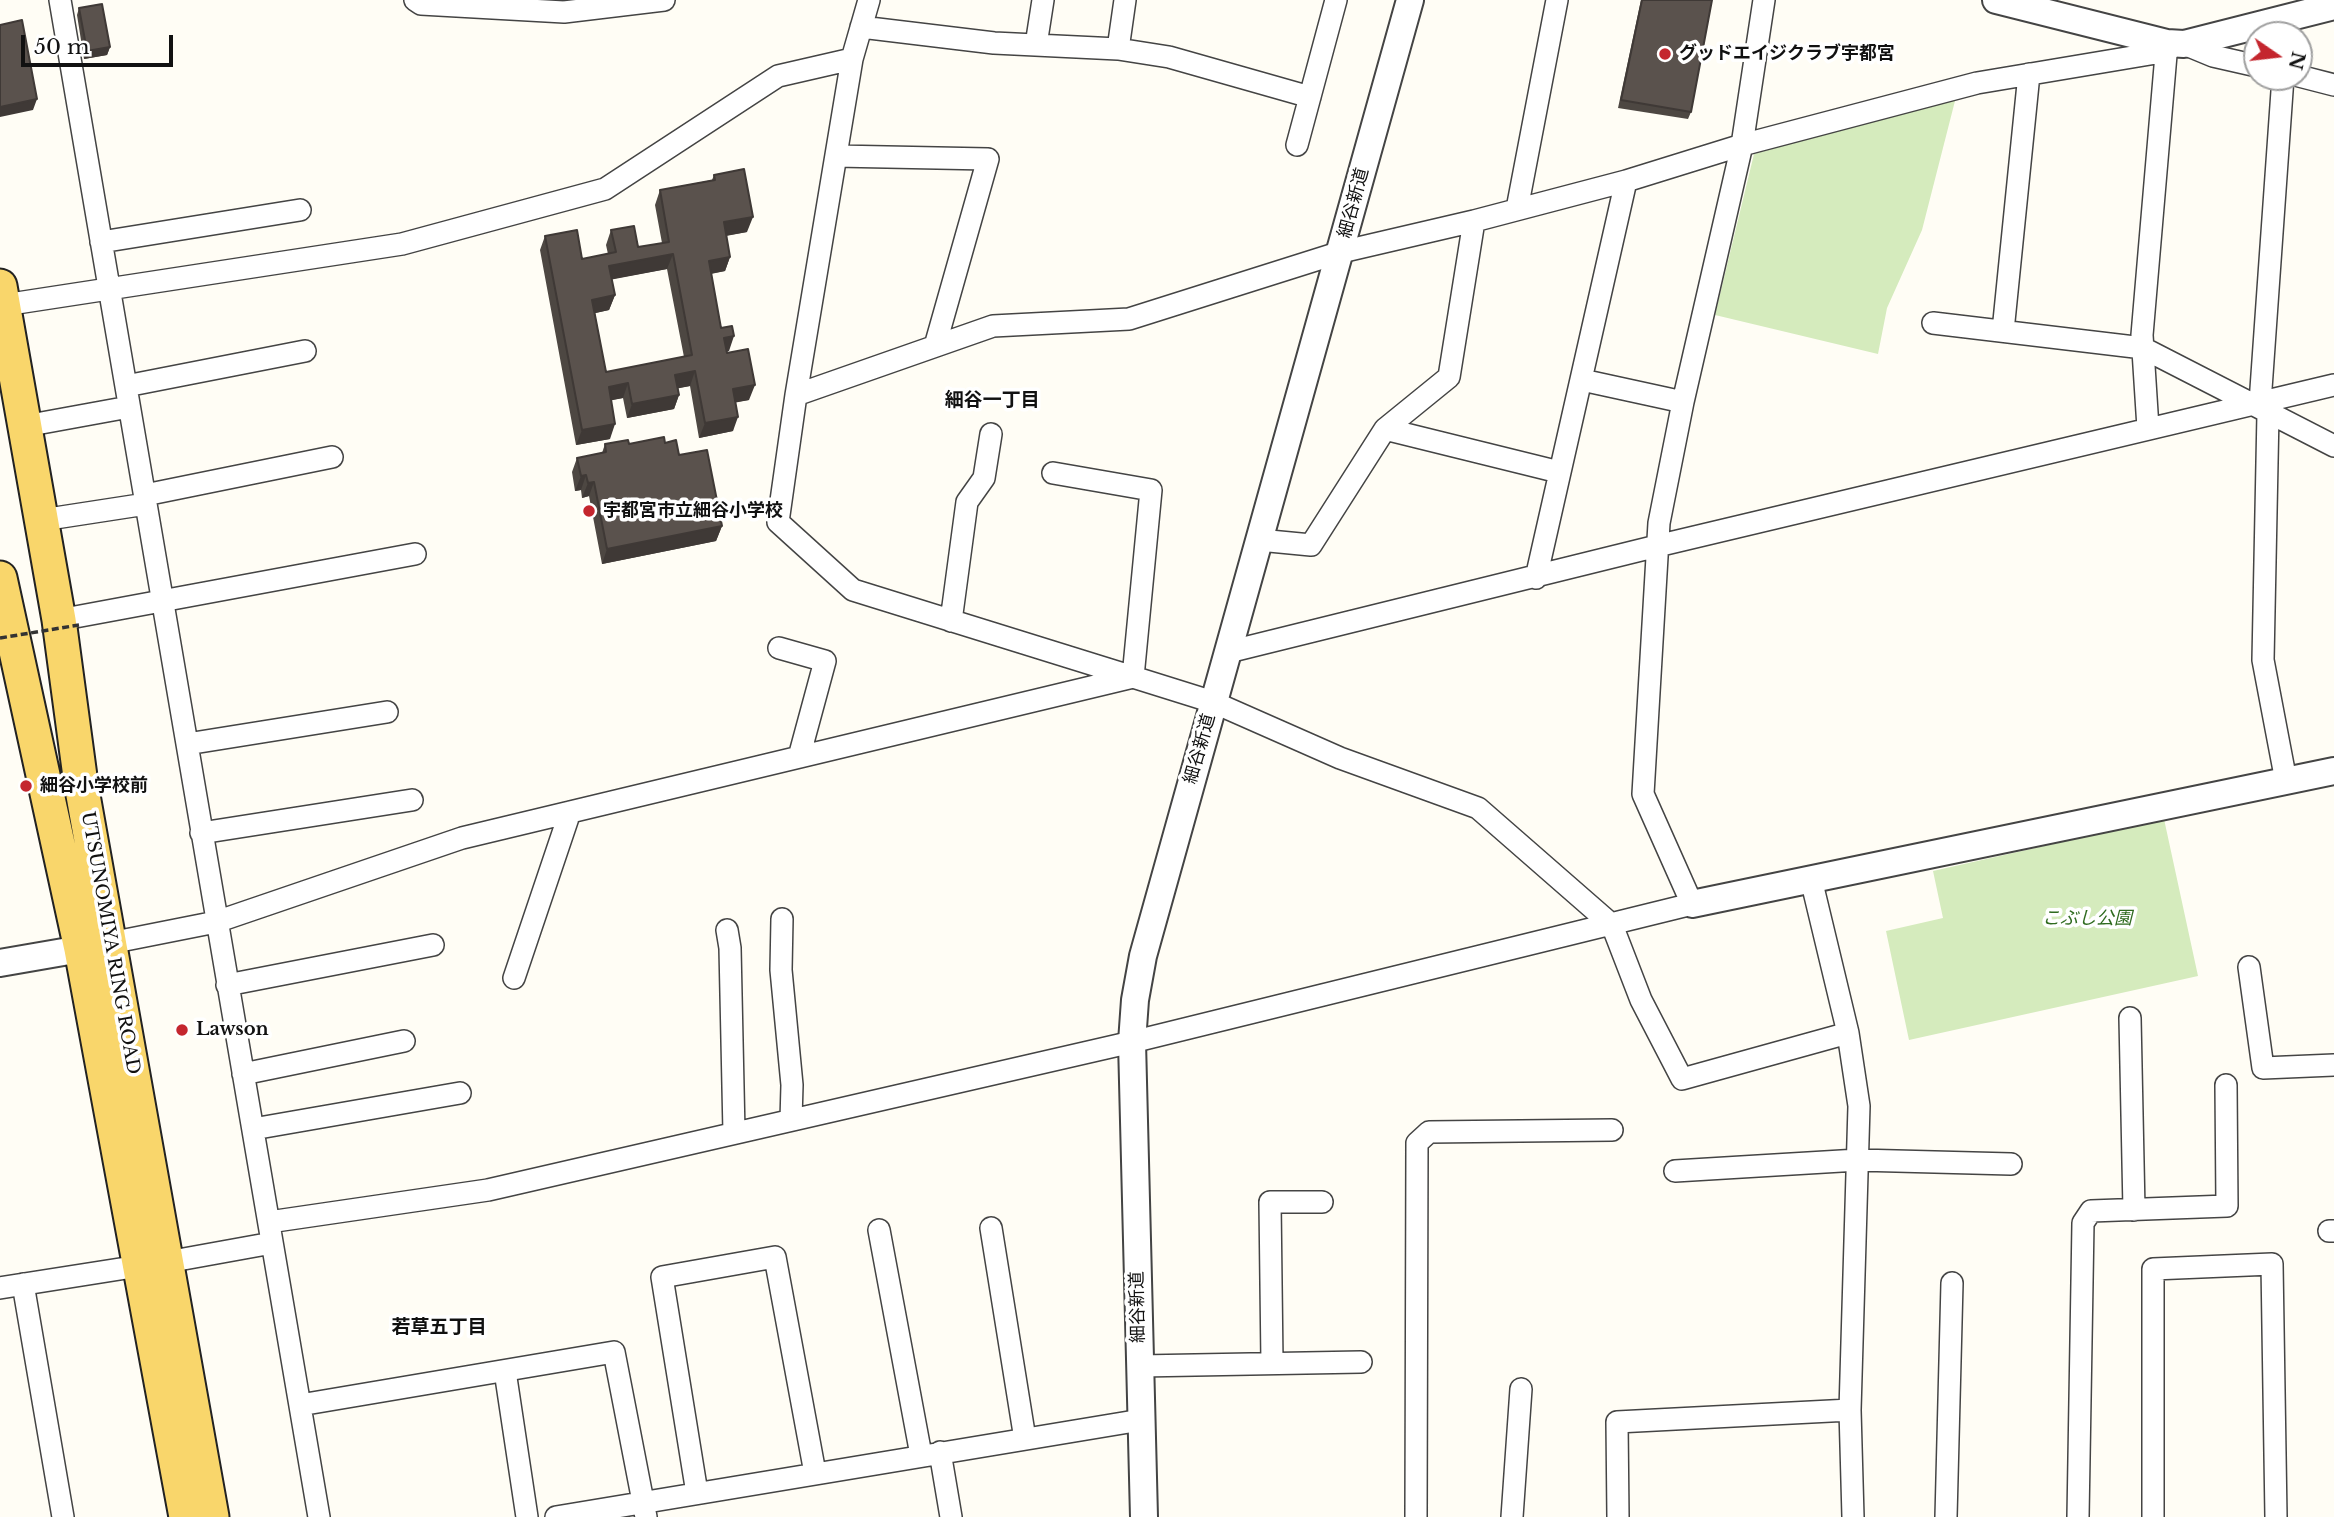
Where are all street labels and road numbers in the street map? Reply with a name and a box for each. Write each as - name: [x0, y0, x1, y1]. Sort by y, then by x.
- street label: 細谷新道: [1334, 165, 1374, 241]
- street label: 細谷新道: [1180, 711, 1220, 787]
- street label: UTSUNOMIYA RING ROAD: [76, 810, 144, 1076]
- street label: 細谷新道: [1127, 1271, 1149, 1343]

